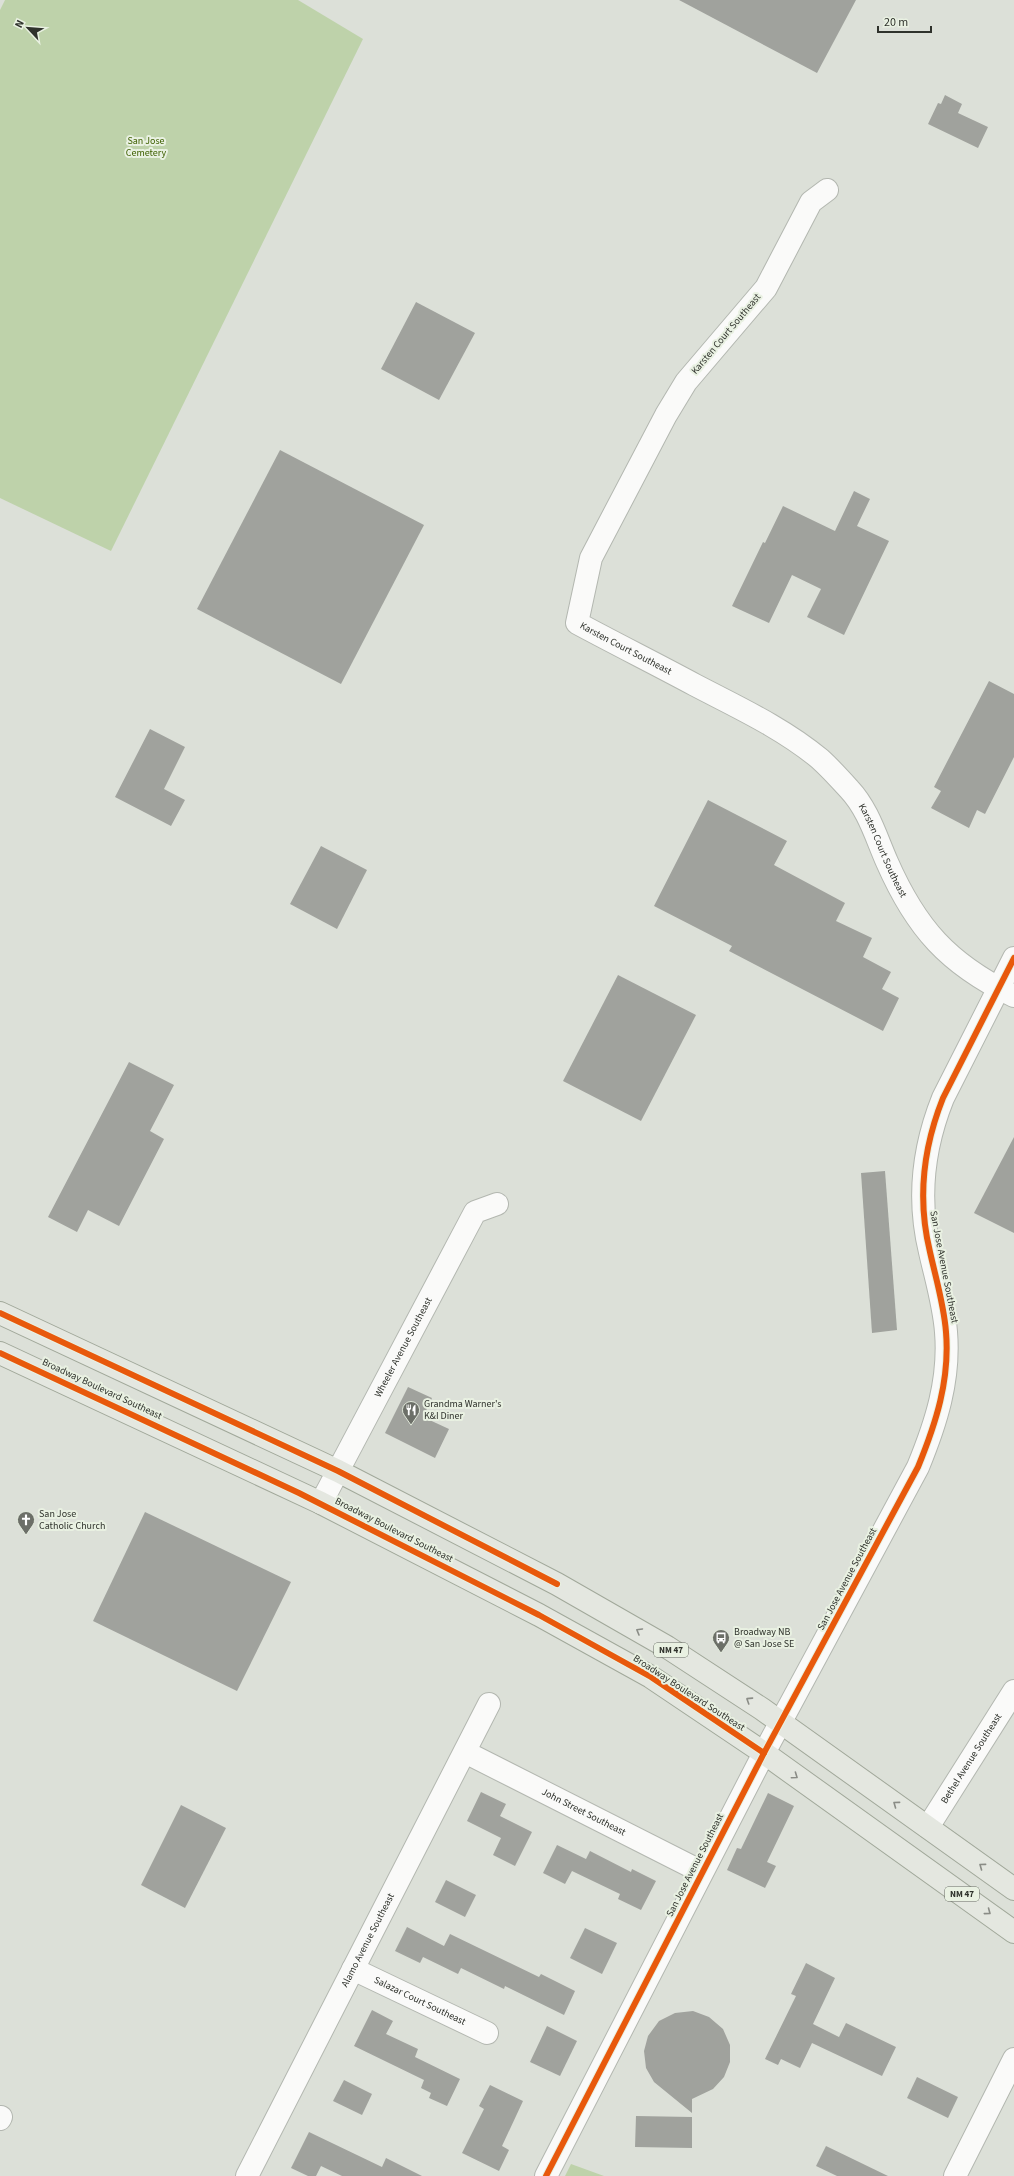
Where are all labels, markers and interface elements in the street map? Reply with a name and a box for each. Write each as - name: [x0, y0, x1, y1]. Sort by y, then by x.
- north arrow: [8, 8, 48, 48]
- scale bar: [878, 8, 931, 34]
- text: 20 m: [884, 14, 908, 31]
- text: N: [11, 17, 28, 30]
- park label: San Jose Cemetery: [126, 134, 167, 160]
- street label: Karsten Court Southeast: [688, 290, 764, 377]
- street label: Karsten Court Southeast: [577, 619, 675, 679]
- street label: Karsten Court Southeast: [855, 801, 911, 901]
- street label: San Jose Avenue Southeast: [926, 1210, 962, 1325]
- street label: Wheeler Avenue Southeast: [371, 1294, 436, 1400]
- street label: Broadway Boulevard Southeast: [40, 1355, 165, 1423]
- place label: Grandma Warner's K&I Diner: [424, 1397, 501, 1423]
- restaurant icon: Grandma Warner's K&I Diner: [401, 1400, 421, 1425]
- street label: Broadway Boulevard Southeast: [333, 1494, 456, 1566]
- place label: San Jose Catholic Church: [39, 1507, 105, 1533]
- church icon: San Jose Catholic Church: [16, 1510, 36, 1535]
- street label: San Jose Avenue Southeast: [814, 1525, 880, 1633]
- place label: Broadway NB @ San Jose SE: [734, 1625, 794, 1651]
- one-way arrow: [636, 1628, 643, 1635]
- bus stop icon: Broadway NB @ San Jose SE: [711, 1628, 731, 1653]
- road number: NM 47: [654, 1643, 688, 1657]
- street label: Broadway Boulevard Southeast: [630, 1651, 748, 1735]
- one-way arrow: [746, 1697, 753, 1705]
- street label: Bethel Avenue Southeast: [937, 1710, 1005, 1806]
- one-way arrow: [791, 1771, 798, 1778]
- street label: John Street Southeast: [539, 1785, 629, 1840]
- one-way arrow: [893, 1801, 900, 1809]
- street label: San Jose Avenue Southeast: [663, 1810, 727, 1919]
- one-way arrow: [980, 1864, 987, 1871]
- road number: NM 47: [945, 1887, 979, 1901]
- street label: Alamo Avenue Southeast: [338, 1890, 398, 1990]
- one-way arrow: [983, 1907, 990, 1914]
- street label: Salazar Court Southeast: [371, 1973, 469, 2029]

